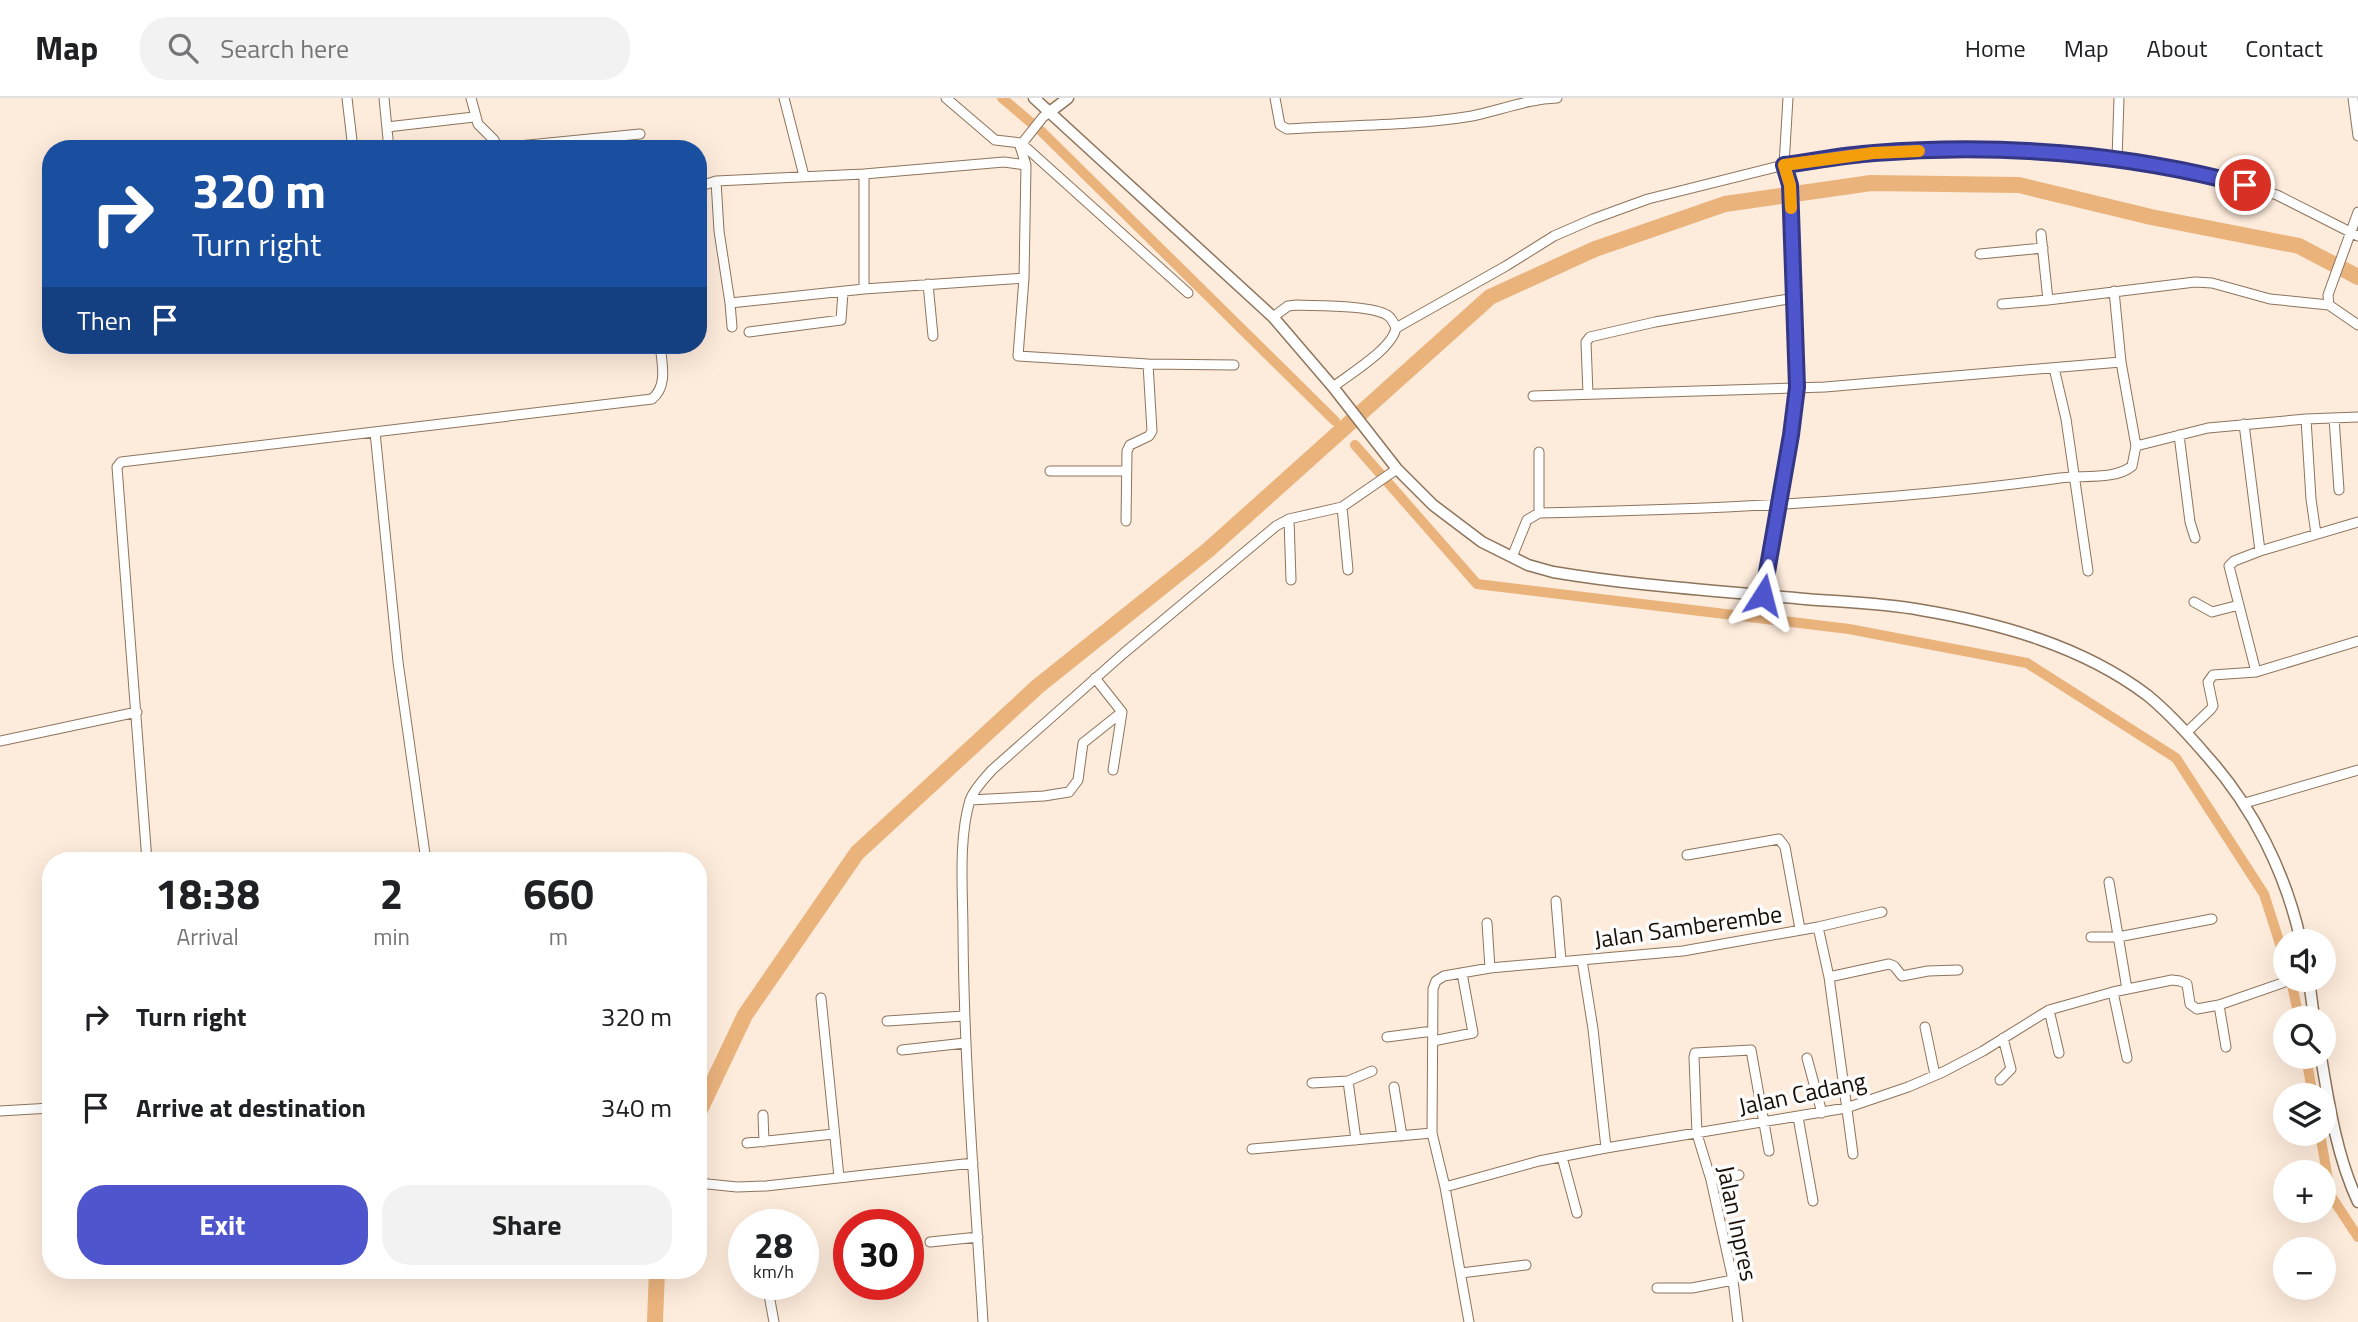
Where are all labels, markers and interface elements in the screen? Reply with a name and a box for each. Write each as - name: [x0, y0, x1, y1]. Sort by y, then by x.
- search box: [140, 17, 630, 80]
- text: Map: [35, 23, 98, 73]
- icon: search: [164, 29, 202, 67]
- text: Search here: [220, 29, 349, 68]
- text: Home: [1965, 30, 2026, 66]
- text: Map: [2064, 30, 2109, 66]
- text: About: [2147, 30, 2207, 66]
- text: Contact: [2245, 30, 2323, 66]
- text: 320 m: [192, 152, 326, 227]
- pin: [2215, 155, 2275, 215]
- icon: arrive: [2226, 166, 2264, 204]
- icon: right: [77, 168, 168, 259]
- text: Turn right: [192, 220, 321, 268]
- text: Then: [77, 301, 132, 340]
- icon: arrive: [146, 301, 184, 339]
- position arrow: [1726, 558, 1800, 632]
- text: 18:38: [155, 861, 260, 925]
- text: 2: [380, 861, 403, 925]
- text: 660: [523, 861, 594, 925]
- street label: Jalan Samberembe: [1592, 895, 1784, 957]
- text: Arrival: [176, 919, 239, 954]
- text: min: [373, 919, 410, 954]
- text: m: [549, 919, 568, 954]
- map controls: [2273, 929, 2336, 1300]
- button: sound: [2273, 929, 2336, 992]
- text: Turn right: [136, 997, 247, 1036]
- text: 320 m: [601, 997, 672, 1036]
- icon: right: [77, 998, 115, 1036]
- button: search: [2273, 1006, 2336, 1069]
- street label: Jalan Cadang: [1735, 1062, 1869, 1124]
- button: layers: [2273, 1083, 2336, 1146]
- text: Arrive at destination: [136, 1088, 366, 1127]
- text: 340 m: [601, 1088, 672, 1127]
- icon: arrive: [77, 1089, 115, 1127]
- button: +: [2273, 1160, 2336, 1223]
- street label: Jalan Inpres: [1708, 1162, 1768, 1284]
- button: Exit: [77, 1185, 368, 1265]
- button: Share: [382, 1185, 672, 1265]
- speed limit sign: 30: [833, 1209, 924, 1300]
- text: 28: [754, 1218, 793, 1272]
- button: −: [2273, 1237, 2336, 1300]
- text: km/h: [753, 1258, 794, 1285]

